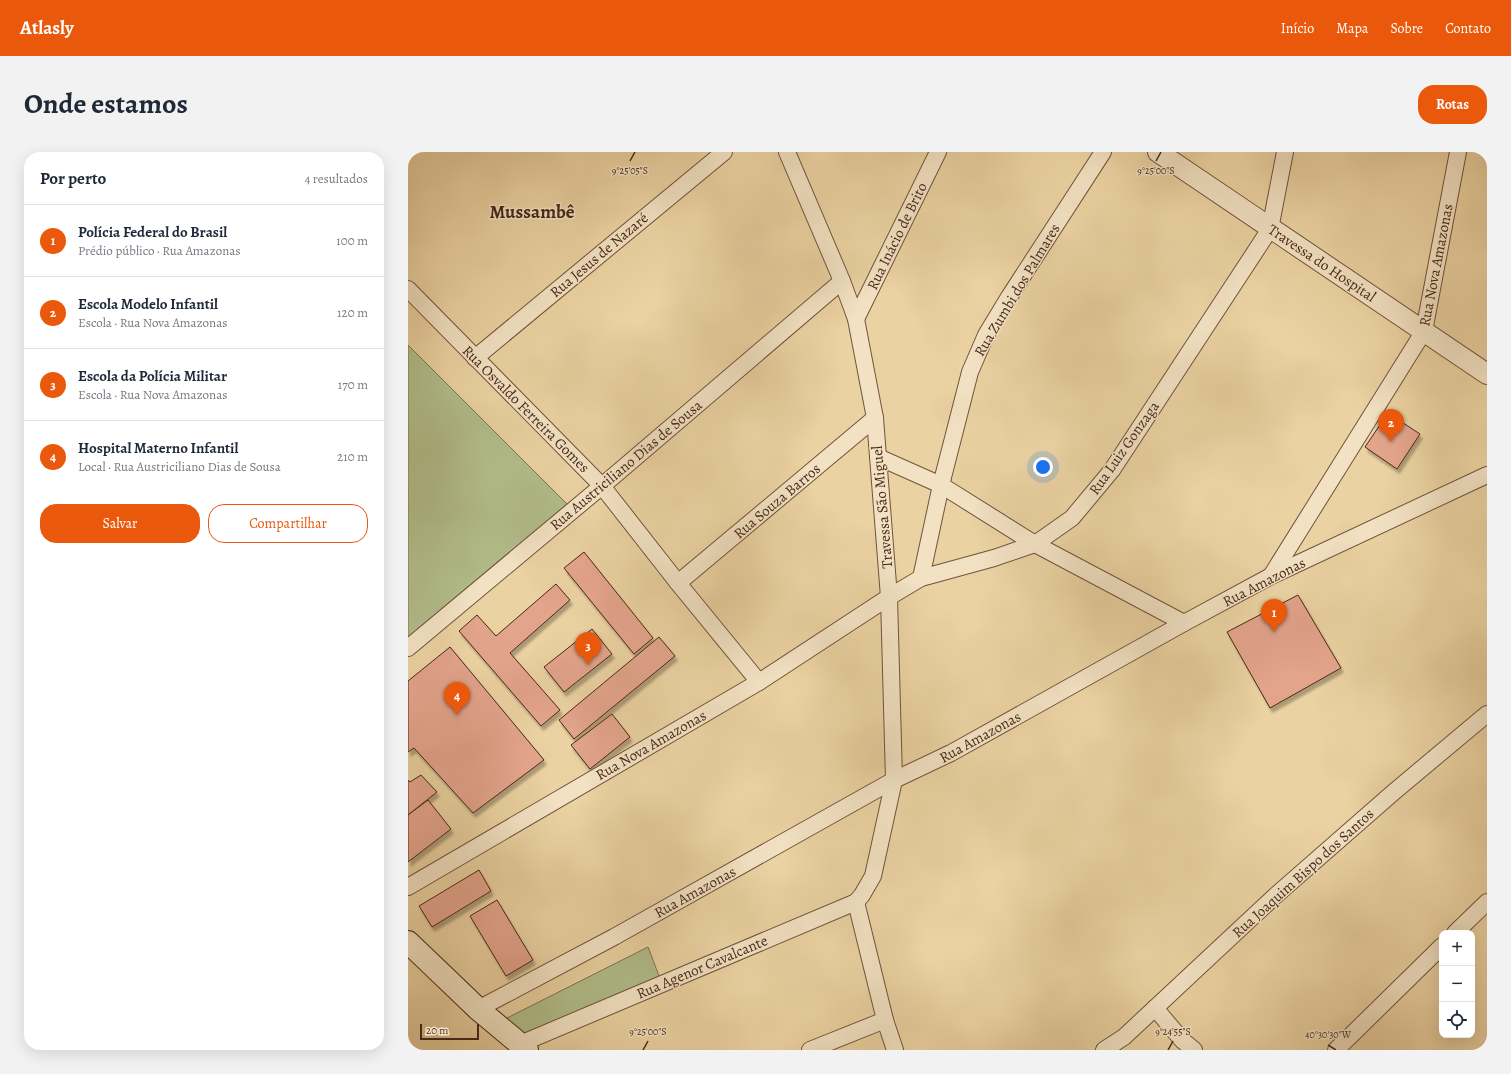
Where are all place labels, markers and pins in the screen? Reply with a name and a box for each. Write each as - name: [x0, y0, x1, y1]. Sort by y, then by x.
- pin: 2: [1378, 409, 1404, 442]
- pin: 1: [1261, 599, 1287, 632]
- pin: 3: [575, 632, 601, 665]
- pin: 4: [444, 682, 470, 715]

